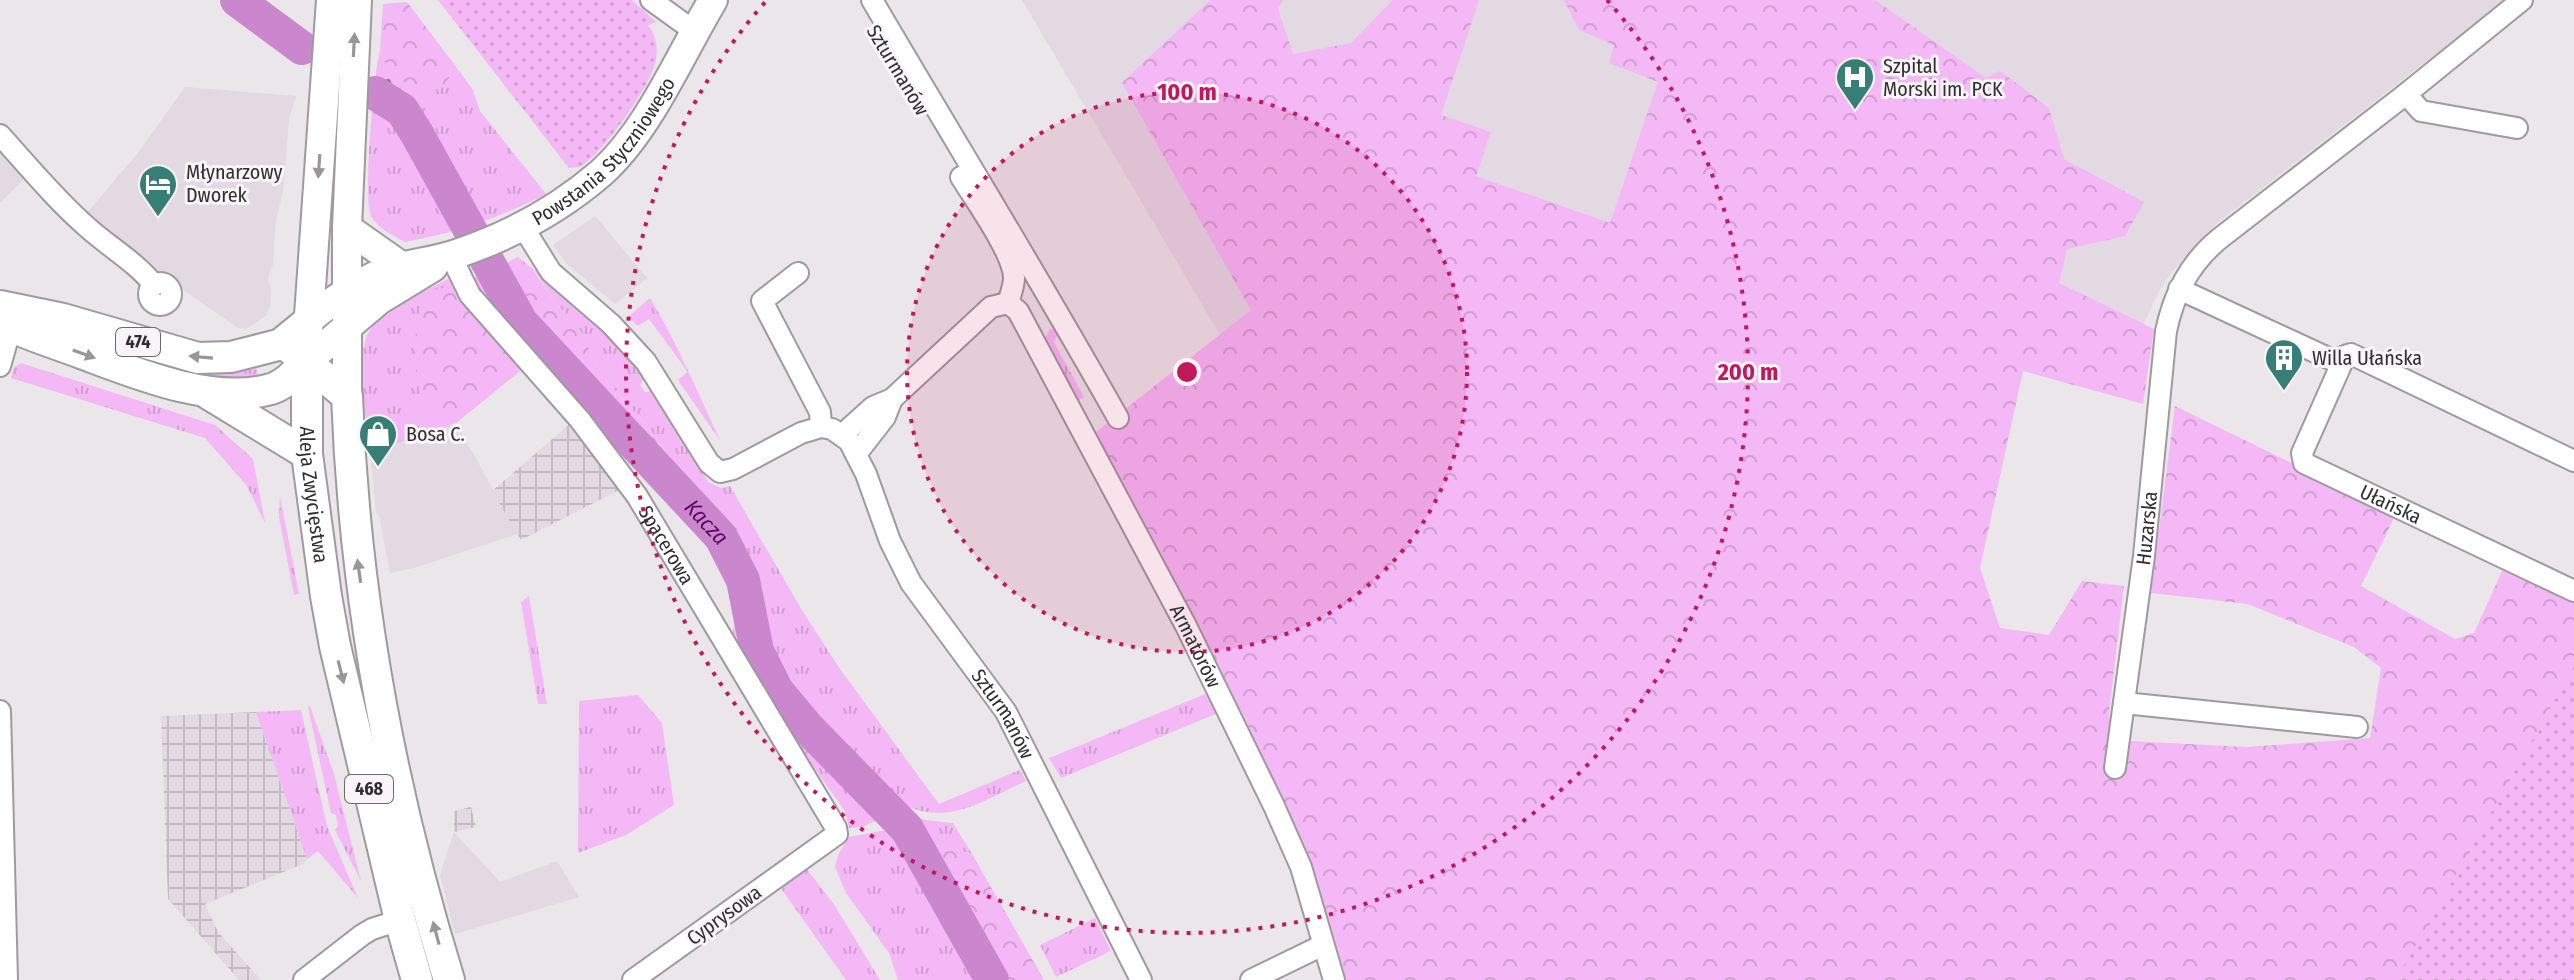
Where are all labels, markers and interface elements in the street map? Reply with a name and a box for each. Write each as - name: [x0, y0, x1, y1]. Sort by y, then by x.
- street label: Szturmanów: [862, 21, 934, 119]
- one-way arrow: [348, 32, 361, 57]
- place label: Szpital Morski im. PCK: [1883, 54, 2003, 101]
- hospital icon: Szpital Morski im. PCK: [1834, 56, 1876, 111]
- street label: Powstania Styczniowego: [528, 73, 680, 230]
- text: 100 m: [1157, 78, 1217, 106]
- one-way arrow: [312, 154, 325, 179]
- place label: Młynarzowy Dworek: [186, 160, 282, 207]
- hotel icon: Młynarzowy Dworek: [137, 163, 179, 218]
- road number: 474: [116, 328, 160, 356]
- building icon: Willa Ułańska: [2263, 337, 2305, 392]
- place label: Willa Ułańska: [2312, 346, 2422, 370]
- one-way arrow: [72, 348, 96, 361]
- one-way arrow: [189, 350, 214, 363]
- centre of rings: [1173, 358, 1201, 386]
- text: 200 m: [1717, 358, 1778, 386]
- shop icon: Bosa C.: [357, 413, 399, 468]
- place label: Bosa C.: [406, 422, 465, 446]
- street label: Aleja Zwycięstwa: [295, 426, 333, 564]
- street label: Ułańska: [2356, 479, 2425, 529]
- street label: Huzarska: [2131, 490, 2162, 567]
- water label: Kacza: [679, 494, 734, 550]
- street label: Spacerowa: [633, 501, 699, 589]
- one-way arrow: [352, 558, 365, 583]
- street label: Armatorów: [1165, 600, 1226, 691]
- one-way arrow: [336, 660, 348, 685]
- street label: Szturmanów: [966, 664, 1039, 763]
- road number: 468: [345, 775, 393, 803]
- street label: Cyprysowa: [682, 880, 766, 950]
- one-way arrow: [429, 920, 441, 945]

